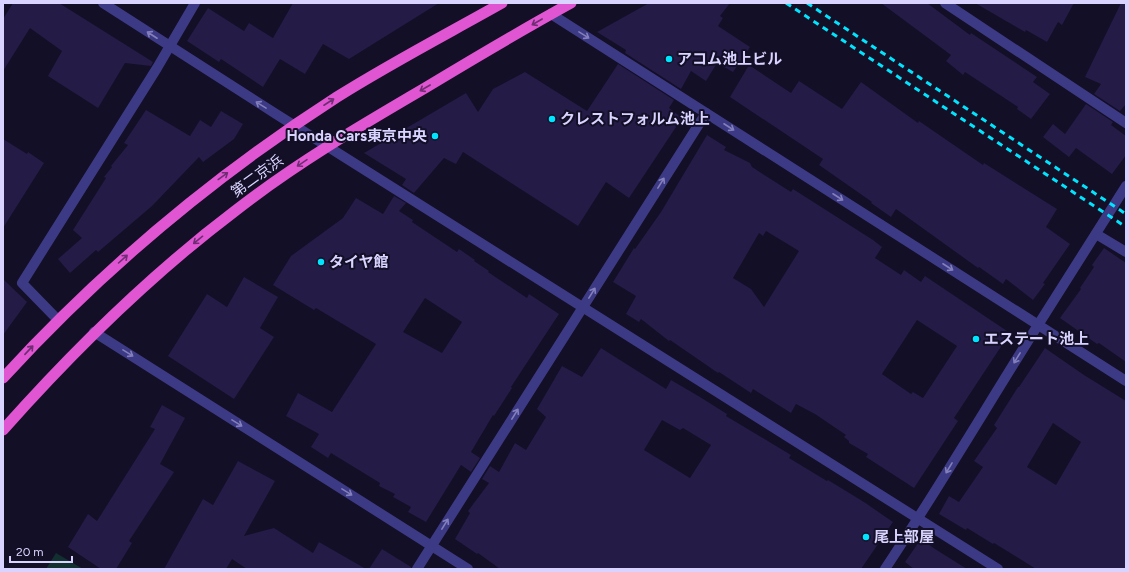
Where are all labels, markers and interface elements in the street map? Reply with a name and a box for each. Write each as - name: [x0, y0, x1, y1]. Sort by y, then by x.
- one-way arrow: [531, 19, 543, 27]
- one-way arrow: [146, 31, 157, 39]
- one-way arrow: [578, 31, 589, 39]
- place label: アコム池上ビル: [677, 50, 782, 68]
- marker: アコム池上ビル: [664, 54, 674, 64]
- one-way arrow: [419, 84, 431, 92]
- one-way arrow: [324, 98, 335, 106]
- one-way arrow: [255, 100, 267, 108]
- place label: クレストフォルム池上: [560, 110, 710, 128]
- marker: クレストフォルム池上: [547, 114, 557, 124]
- one-way arrow: [723, 124, 735, 132]
- place label: Honda Cars東京中央: [286, 127, 427, 145]
- marker: Honda Cars東京中央: [430, 131, 440, 141]
- street label: 第二京浜: [227, 151, 287, 201]
- one-way arrow: [297, 159, 308, 167]
- one-way arrow: [217, 172, 228, 181]
- one-way arrow: [658, 177, 666, 189]
- one-way arrow: [832, 194, 844, 202]
- one-way arrow: [192, 236, 203, 245]
- place label: タイヤ館: [329, 253, 389, 271]
- one-way arrow: [118, 255, 128, 264]
- marker: タイヤ館: [316, 257, 326, 267]
- one-way arrow: [942, 264, 954, 272]
- one-way arrow: [588, 288, 596, 299]
- place label: エステート池上: [984, 330, 1089, 348]
- marker: エステート池上: [971, 334, 981, 344]
- one-way arrow: [25, 345, 34, 355]
- one-way arrow: [122, 349, 133, 357]
- one-way arrow: [1013, 352, 1021, 364]
- one-way arrow: [511, 409, 519, 420]
- one-way arrow: [231, 419, 243, 427]
- one-way arrow: [944, 462, 952, 474]
- one-way arrow: [341, 488, 352, 496]
- one-way arrow: [442, 518, 450, 530]
- place label: 尾上部屋: [874, 528, 934, 546]
- marker: 尾上部屋: [861, 532, 871, 542]
- scale bar: [10, 538, 72, 564]
- text: 20 m: [16, 545, 44, 559]

